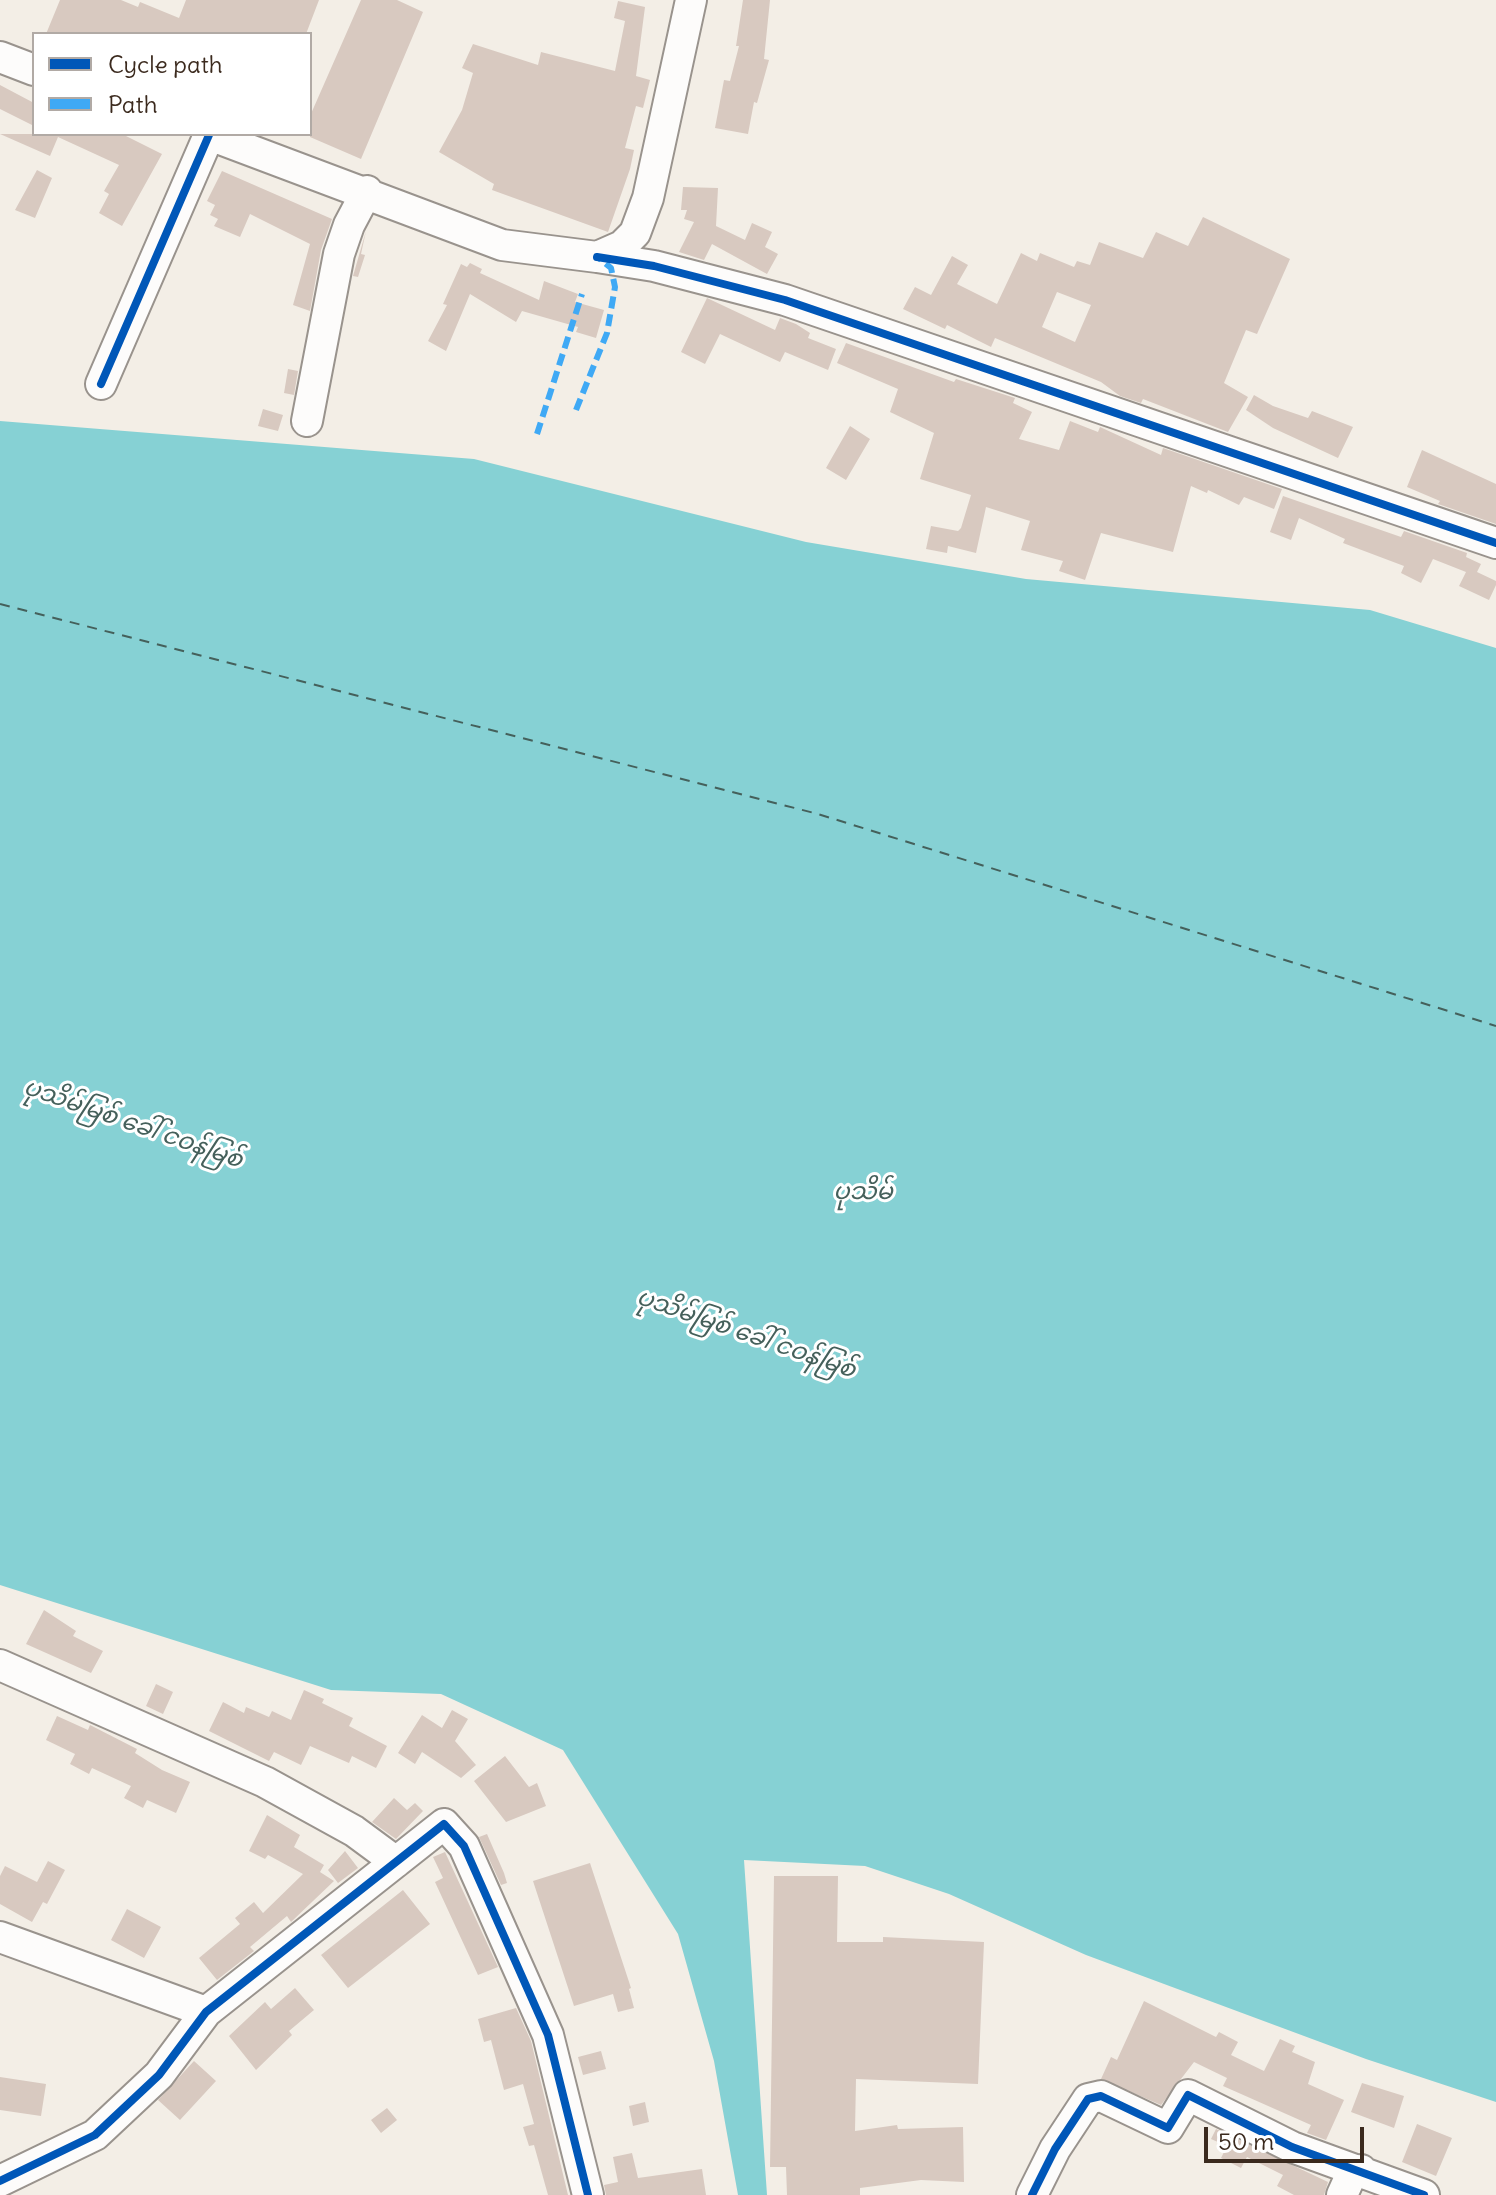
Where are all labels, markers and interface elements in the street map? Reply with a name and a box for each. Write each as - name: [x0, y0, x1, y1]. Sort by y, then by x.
- legend: [32, 32, 312, 136]
- text: Cycle path: [108, 49, 223, 79]
- text: Path: [108, 89, 158, 119]
- water label: ပုသိမ်မြစ် ခေါ် ငဝန်မြစ်: [20, 1073, 246, 1175]
- water label: ပုသိမ်: [833, 1178, 893, 1206]
- water label: ပုသိမ်မြစ် ခေါ် ငဝန်မြစ်: [633, 1283, 859, 1385]
- scale bar: [1208, 2111, 1368, 2161]
- text: 50 m: [1218, 2126, 1274, 2156]

